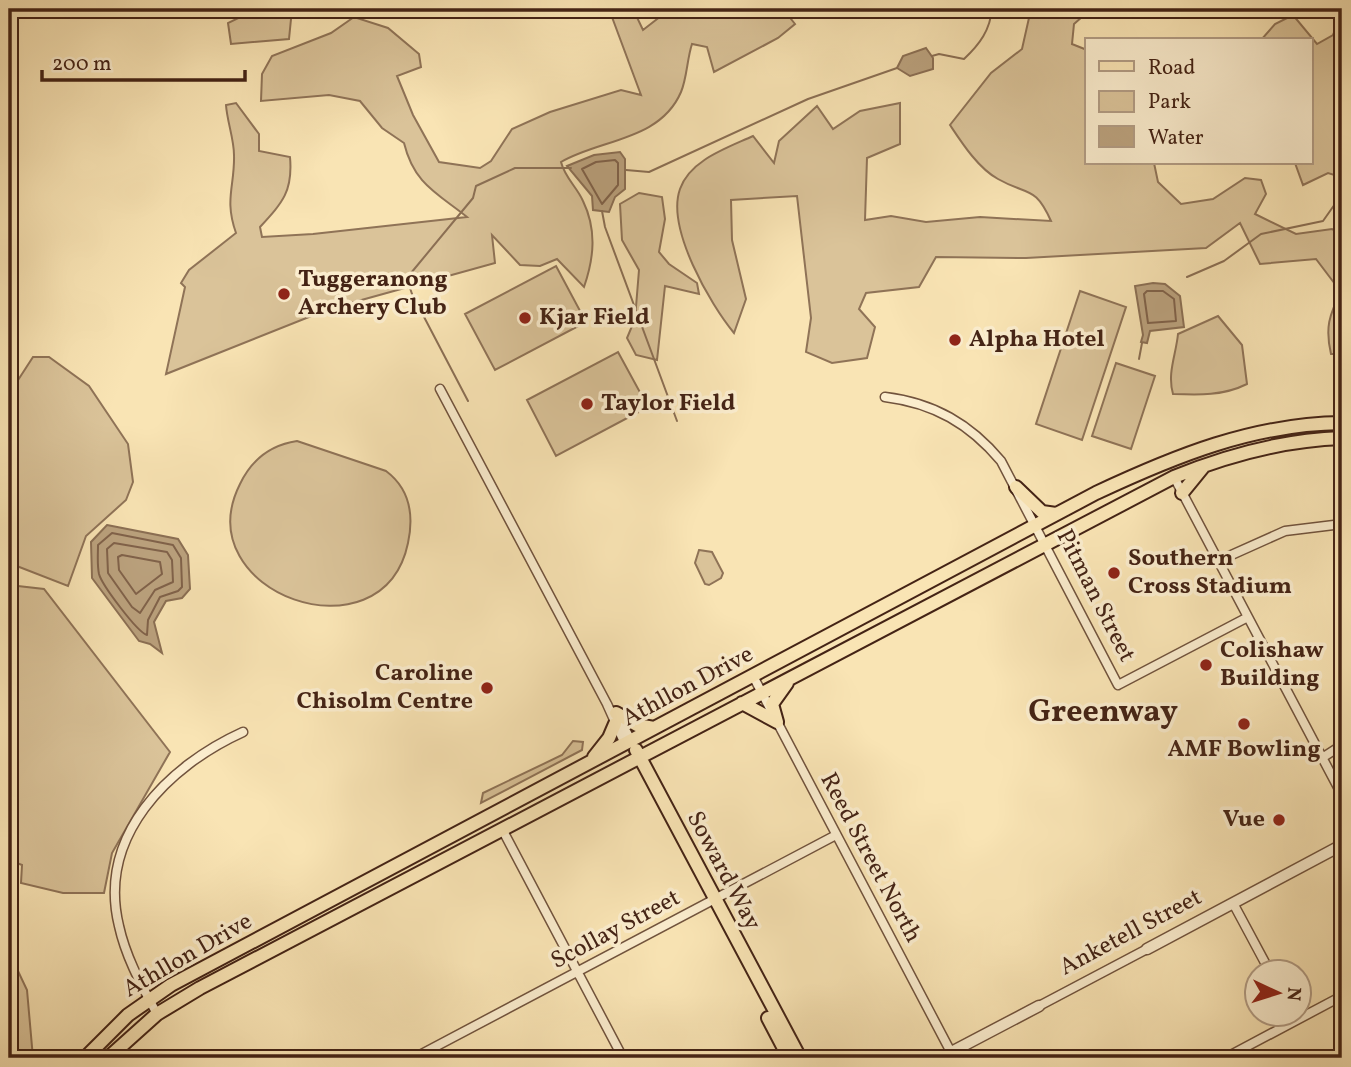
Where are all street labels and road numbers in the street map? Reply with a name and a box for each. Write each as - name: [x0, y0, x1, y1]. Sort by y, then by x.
- street label: Pitman Street: [1047, 524, 1143, 668]
- street label: Athllon Drive: [616, 638, 760, 736]
- street label: Reed Street North: [811, 767, 929, 949]
- street label: Soward Way: [677, 805, 769, 937]
- street label: Anketell Street: [1054, 881, 1208, 985]
- street label: Scollay Street: [545, 882, 687, 978]
- street label: Athllon Drive: [117, 905, 259, 1007]

